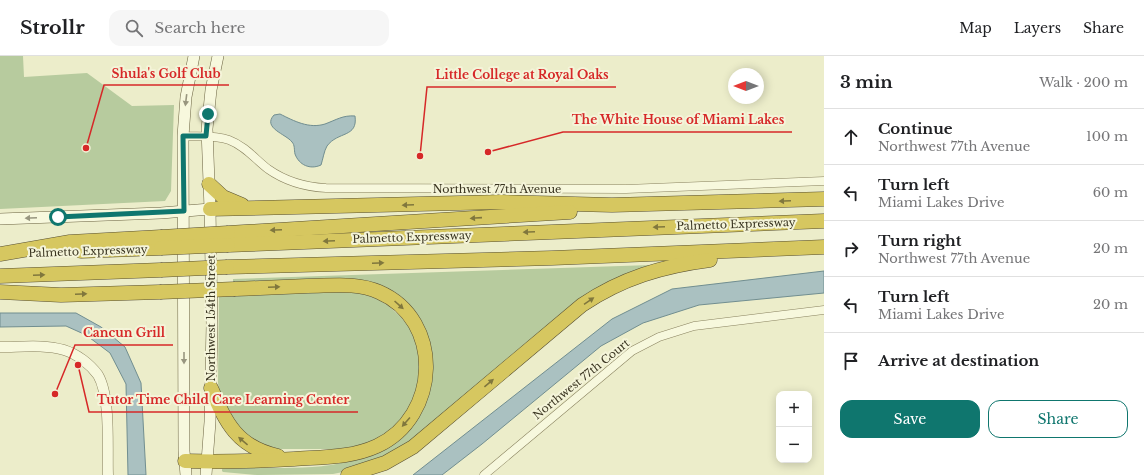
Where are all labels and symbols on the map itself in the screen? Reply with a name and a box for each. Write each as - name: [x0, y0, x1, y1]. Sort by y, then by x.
- callout: Shula's Golf Club: [104, 61, 229, 85]
- callout: Little College at Royal Oaks: [427, 63, 616, 87]
- text: Shula's Golf Club: [111, 66, 221, 81]
- text: Little College at Royal Oaks: [435, 67, 609, 82]
- north arrow: [728, 68, 764, 104]
- one-way arrow: [182, 93, 189, 106]
- route end: [199, 105, 217, 123]
- callout: The White House of Miami Lakes: [563, 108, 792, 132]
- text: The White House of Miami Lakes: [572, 112, 785, 127]
- street label: Northwest 77th Avenue: [433, 182, 561, 196]
- one-way arrow: [779, 197, 791, 204]
- one-way arrow: [401, 202, 414, 208]
- route start: [49, 208, 67, 226]
- one-way arrow: [470, 214, 482, 221]
- one-way arrow: [24, 215, 37, 221]
- street label: Palmetto Expressway: [676, 215, 796, 233]
- one-way arrow: [653, 224, 665, 231]
- one-way arrow: [270, 227, 282, 234]
- street label: Palmetto Expressway: [352, 228, 472, 246]
- one-way arrow: [523, 229, 535, 236]
- one-way arrow: [323, 237, 335, 244]
- street label: Palmetto Expressway: [28, 242, 148, 260]
- street label: Northwest 154th Street: [204, 254, 218, 381]
- one-way arrow: [372, 260, 385, 266]
- one-way arrow: [33, 272, 46, 278]
- one-way arrow: [268, 284, 280, 291]
- one-way arrow: [75, 291, 88, 297]
- one-way arrow: [584, 297, 595, 305]
- one-way arrow: [394, 300, 404, 309]
- callout: Cancun Grill: [75, 321, 173, 345]
- text: Cancun Grill: [83, 325, 166, 340]
- street label: Northwest 77th Court: [530, 335, 633, 422]
- one-way arrow: [181, 352, 187, 365]
- one-way arrow: [484, 379, 494, 388]
- callout: Tutor Time Child Care Learning Center: [89, 388, 358, 412]
- text: Tutor Time Child Care Learning Center: [97, 392, 349, 407]
- one-way arrow: [402, 416, 411, 427]
- one-way arrow: [238, 436, 248, 445]

